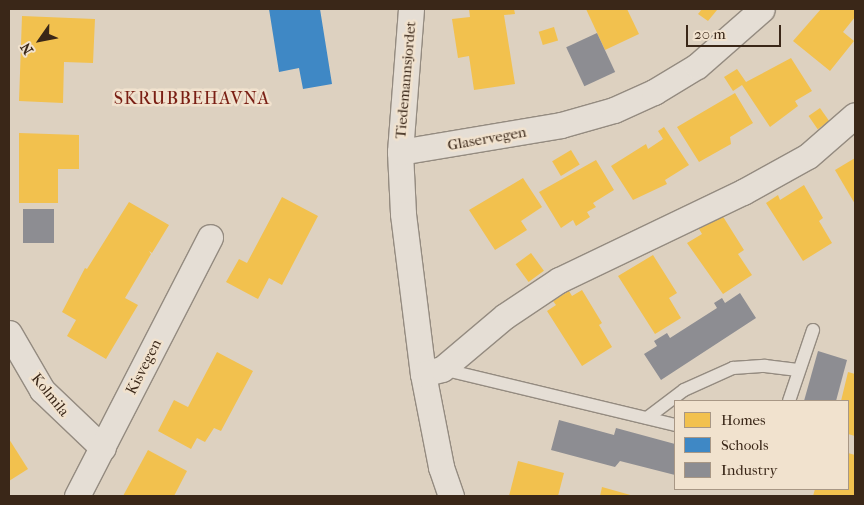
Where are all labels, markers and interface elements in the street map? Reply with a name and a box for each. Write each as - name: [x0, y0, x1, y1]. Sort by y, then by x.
- north arrow: [15, 15, 65, 65]
- scale bar: [689, 15, 784, 47]
- street label: Tiedemannsjordet: [392, 20, 420, 140]
- text: 20 m: [694, 25, 726, 43]
- text: N: [17, 39, 37, 58]
- district label: SKRUBBEHAVNA: [112, 88, 272, 110]
- street label: Glaservegen: [446, 123, 528, 155]
- street label: Kisvegen: [122, 336, 166, 398]
- street label: Kolmila: [27, 370, 73, 420]
- legend: [674, 400, 849, 490]
- text: Homes: [721, 411, 766, 429]
- text: Schools: [721, 436, 768, 454]
- text: Industry: [721, 461, 777, 479]

